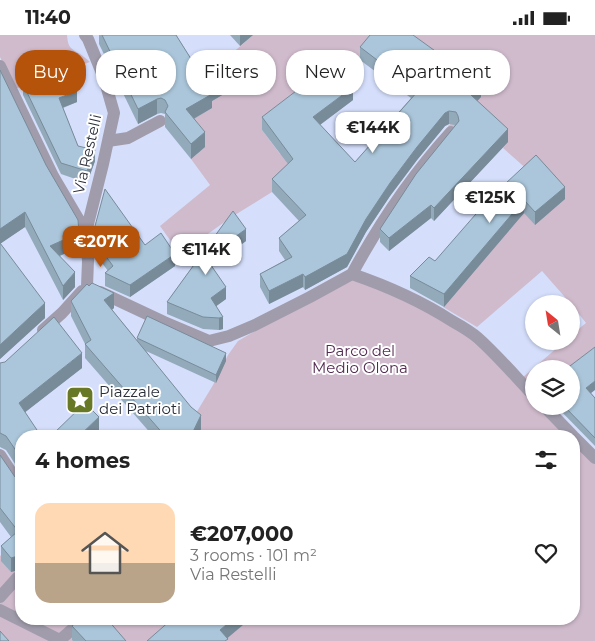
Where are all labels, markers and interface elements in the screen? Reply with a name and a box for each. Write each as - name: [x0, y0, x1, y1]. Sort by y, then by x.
- text: 11:40: [25, 6, 71, 29]
- chip: Buy: [15, 50, 86, 95]
- chip: Rent: [96, 50, 176, 95]
- chip: Filters: [186, 50, 276, 95]
- chip: New: [286, 50, 364, 95]
- chip: Apartment: [374, 50, 510, 95]
- pin: €144K: [338, 111, 408, 154]
- street label: Via Restelli: [69, 112, 105, 196]
- text: €144K: [346, 118, 400, 137]
- pin: €125K: [455, 181, 525, 224]
- text: €125K: [465, 188, 515, 207]
- pin: €207K: [66, 225, 136, 268]
- text: €207K: [74, 232, 128, 251]
- pin: €114K: [171, 233, 241, 276]
- text: €114K: [182, 240, 230, 259]
- north arrow: [525, 295, 580, 350]
- map controls: [525, 295, 580, 415]
- park label: Parco del Medio Olona: [312, 341, 408, 377]
- button: layers: [525, 360, 580, 415]
- place label: Piazzale dei Patrioti: [99, 382, 181, 418]
- place icon: Piazzale dei Patrioti: [65, 385, 95, 415]
- icon: filters: [532, 446, 560, 474]
- text: 4 homes: [35, 448, 130, 473]
- text: €207,000: [190, 521, 294, 546]
- icon: home: [75, 523, 135, 583]
- icon: heart: [532, 539, 560, 567]
- text: 3 rooms · 101 m²: [190, 546, 317, 565]
- text: Via Restelli: [190, 565, 277, 584]

